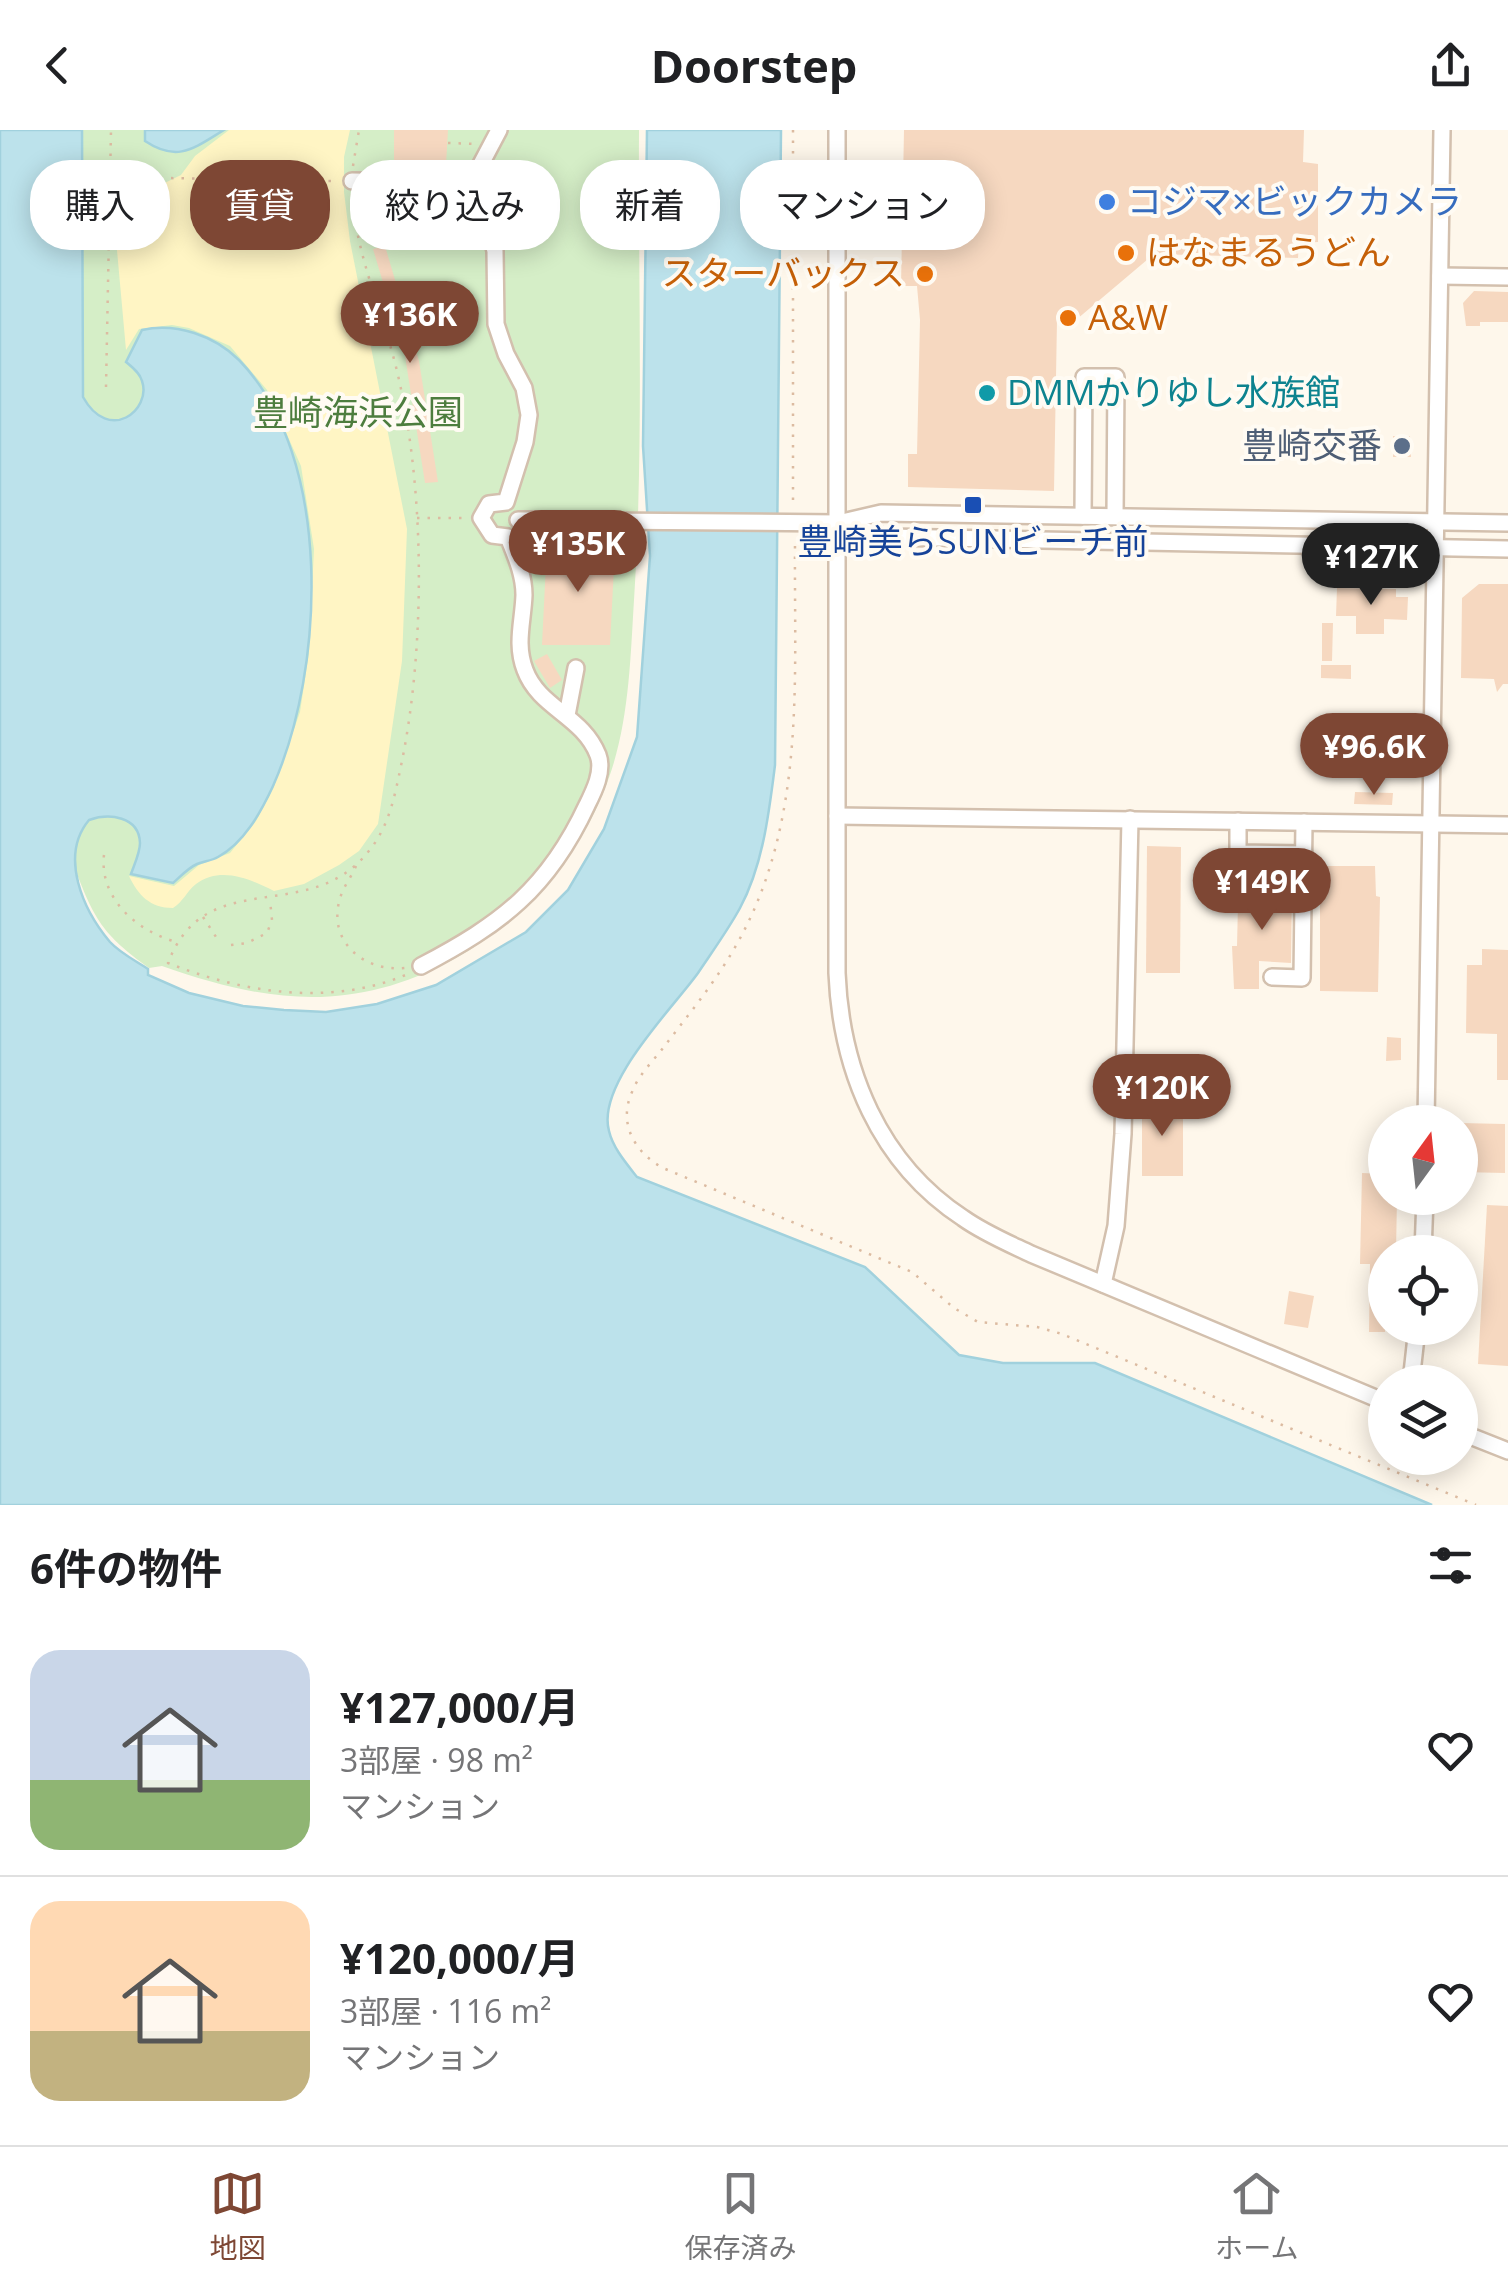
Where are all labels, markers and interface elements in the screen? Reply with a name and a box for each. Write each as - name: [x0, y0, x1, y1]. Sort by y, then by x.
- text: Doorstep: [651, 35, 857, 96]
- icon: back: [30, 38, 85, 93]
- icon: share: [1423, 38, 1478, 93]
- chip: 購入: [30, 160, 170, 250]
- chip: 賃貸: [190, 160, 330, 250]
- chip: 絞り込み: [350, 160, 560, 250]
- chip: 新着: [580, 160, 720, 250]
- chip: マンション: [740, 160, 985, 250]
- place label: コジマ×ビックカメラ: [1127, 177, 1462, 224]
- marker: コジマ×ビックカメラ: [1096, 191, 1118, 213]
- place label: はなまるうどん: [1146, 228, 1391, 275]
- marker: はなまるうどん: [1115, 242, 1137, 264]
- place label: スターバックス: [661, 249, 905, 296]
- marker: スターバックス: [914, 263, 936, 285]
- pin: ¥136K: [340, 281, 480, 366]
- text: ¥136K: [363, 292, 457, 335]
- place label: A&W: [1088, 293, 1168, 340]
- marker: A&W: [1057, 307, 1079, 329]
- place label: DMMかりゆし水族館: [1007, 368, 1340, 415]
- marker: DMMかりゆし水族館: [976, 382, 998, 404]
- park label: 豊崎海浜公園: [253, 388, 463, 435]
- place label: 豊崎交番: [1242, 421, 1382, 468]
- marker: 豊崎交番: [1391, 435, 1413, 457]
- marker: 豊崎美らSUNビーチ前: [962, 494, 984, 516]
- pin: ¥135K: [508, 510, 648, 595]
- place label: 豊崎美らSUNビーチ前: [797, 517, 1149, 564]
- text: ¥135K: [531, 521, 625, 564]
- pin: ¥127K: [1301, 523, 1441, 608]
- text: ¥127K: [1324, 534, 1418, 577]
- pin: ¥96.6K: [1293, 713, 1455, 798]
- text: ¥96.6K: [1322, 724, 1426, 767]
- pin: ¥149K: [1192, 848, 1332, 933]
- text: ¥149K: [1215, 859, 1309, 902]
- pin: ¥120K: [1092, 1054, 1232, 1139]
- text: ¥120K: [1115, 1065, 1209, 1108]
- north arrow: [1368, 1105, 1478, 1215]
- map controls: [1368, 1105, 1478, 1475]
- button: locate: [1368, 1235, 1478, 1345]
- button: layers: [1368, 1365, 1478, 1475]
- icon: filters: [1423, 1538, 1478, 1593]
- text: 6件の物件: [30, 1539, 222, 1596]
- text: ¥127,000/月: [340, 1678, 579, 1735]
- icon: home: [110, 1690, 230, 1810]
- icon: heart: [1423, 1723, 1478, 1778]
- text: 3部屋 · 98 m²: [340, 1738, 533, 1781]
- text: マンション: [340, 1784, 500, 1827]
- text: ¥120,000/月: [340, 1929, 579, 1986]
- icon: home: [110, 1941, 230, 2061]
- icon: heart: [1423, 1974, 1478, 2029]
- text: 3部屋 · 116 m²: [340, 1989, 551, 2032]
- text: マンション: [340, 2035, 500, 2078]
- tab: 地図: [209, 2166, 265, 2266]
- tab: 保存済み: [684, 2166, 796, 2266]
- tab: ホーム: [1215, 2166, 1299, 2266]

